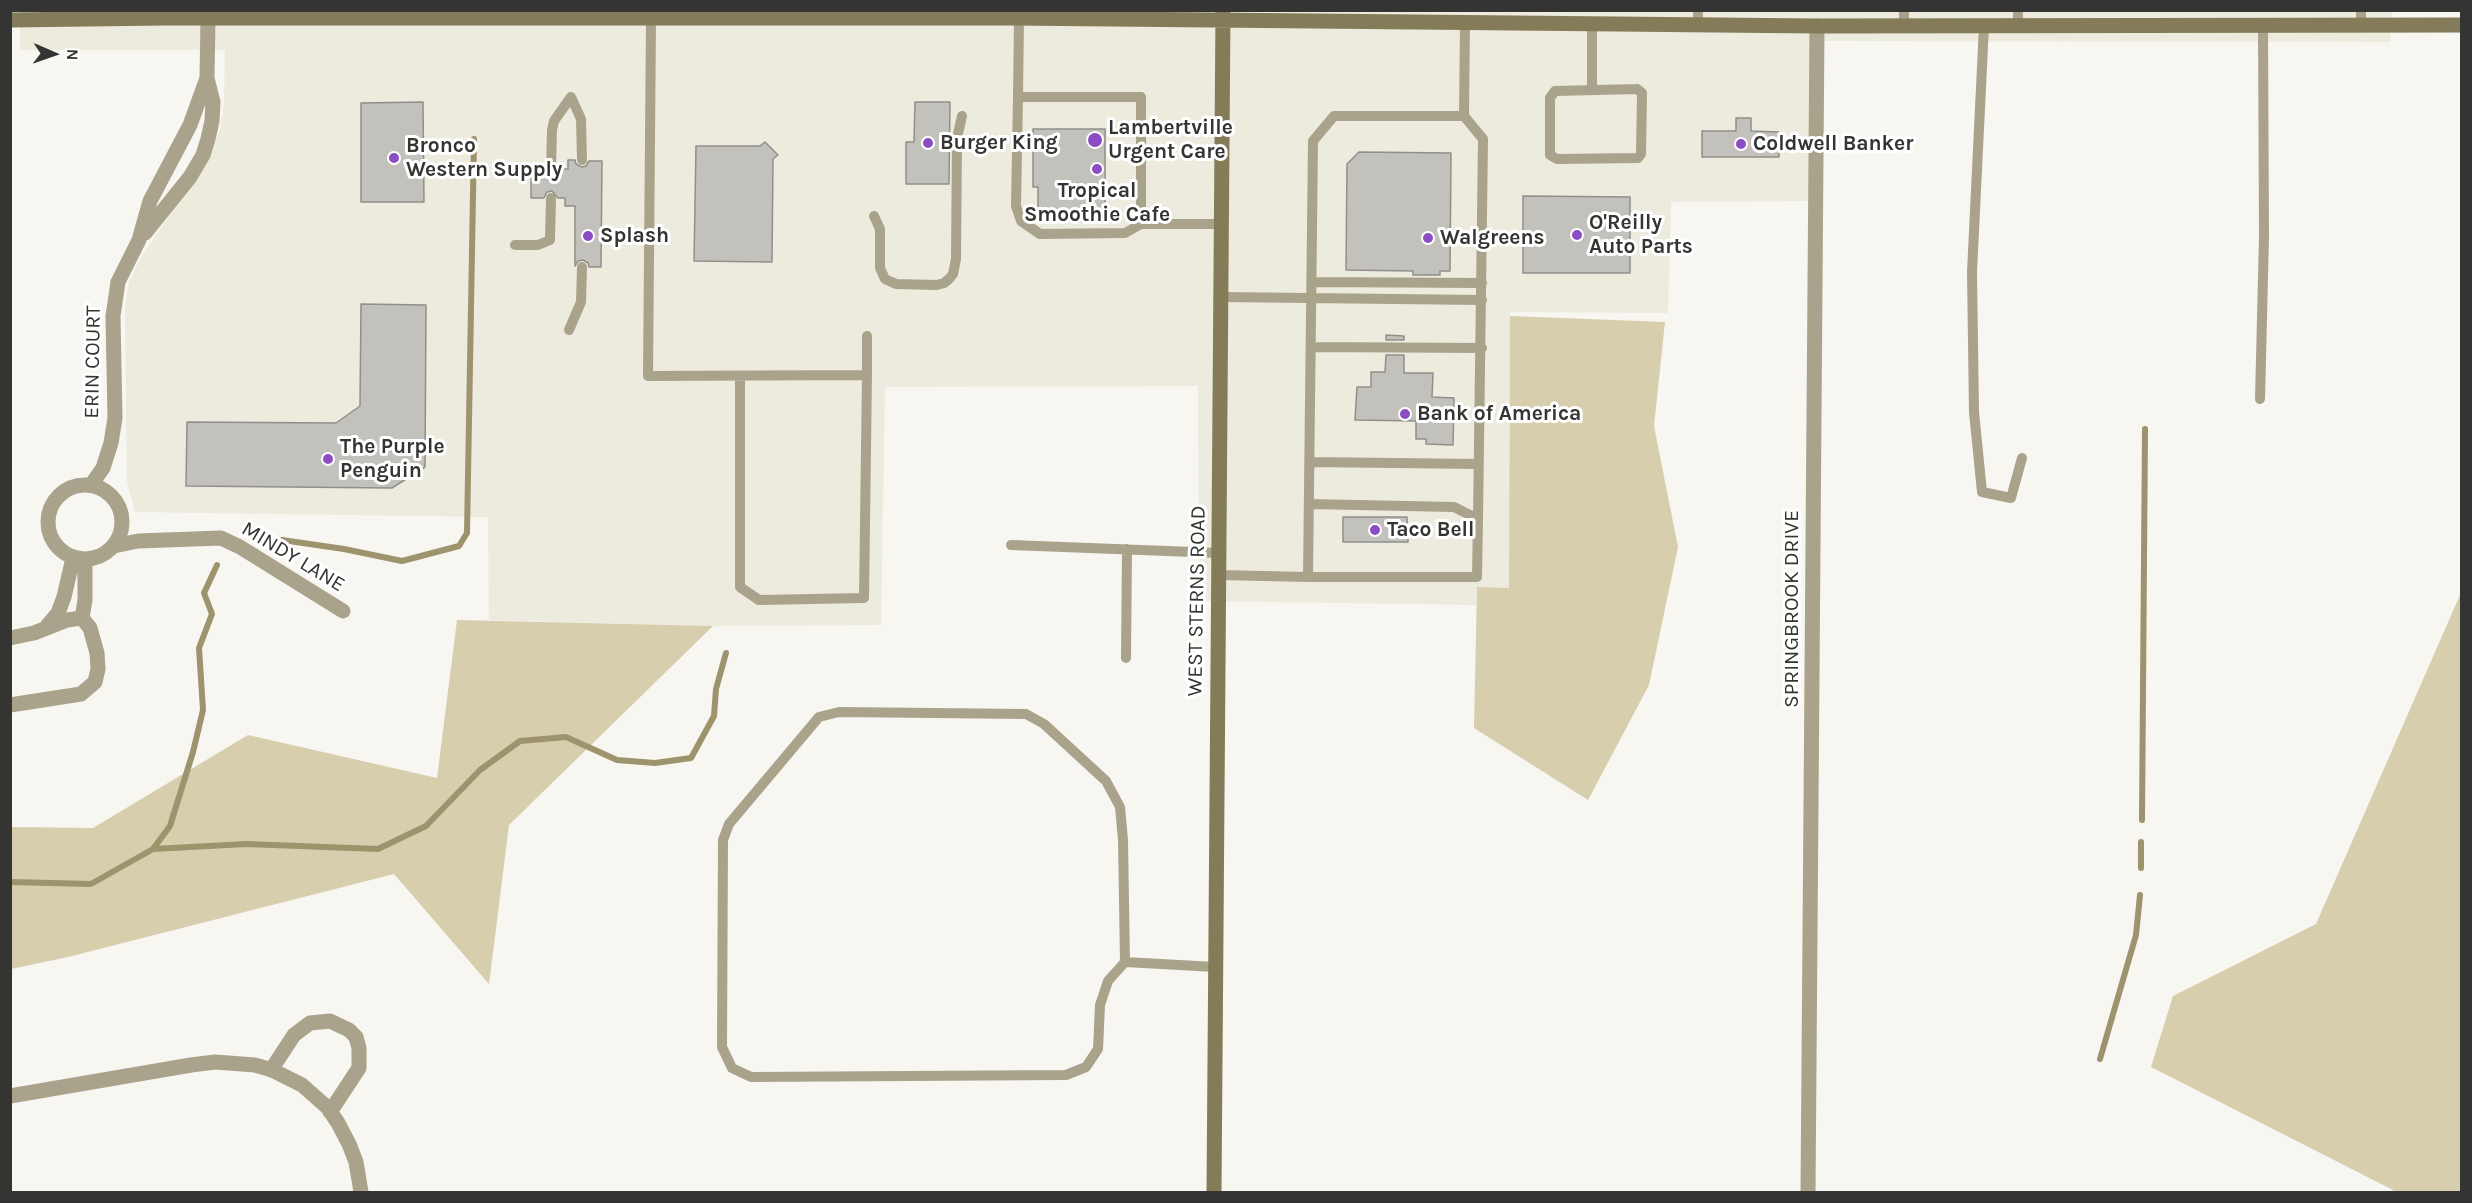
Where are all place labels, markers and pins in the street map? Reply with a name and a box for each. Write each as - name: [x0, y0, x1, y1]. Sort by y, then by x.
- place label: Lambertville Urgent Care: [1108, 115, 1233, 165]
- place label: Burger King: [940, 130, 1058, 156]
- marker: Lambertville Urgent Care: [1086, 131, 1104, 149]
- place label: Coldwell Banker: [1753, 131, 1913, 157]
- place label: Bronco Western Supply: [406, 133, 562, 183]
- marker: Burger King: [921, 136, 935, 150]
- marker: Coldwell Banker: [1734, 137, 1748, 151]
- marker: Bronco Western Supply: [387, 151, 401, 165]
- marker: Tropical Smoothie Cafe: [1090, 162, 1104, 176]
- place label: Tropical Smoothie Cafe: [1024, 178, 1170, 228]
- place label: O'Reilly Auto Parts: [1589, 210, 1693, 260]
- place label: Splash: [600, 223, 669, 249]
- place label: Walgreens: [1440, 225, 1545, 251]
- marker: O'Reilly Auto Parts: [1570, 228, 1584, 242]
- marker: Splash: [581, 229, 595, 243]
- marker: Walgreens: [1421, 231, 1435, 245]
- place label: Bank of America: [1417, 401, 1581, 427]
- marker: Bank of America: [1398, 407, 1412, 421]
- place label: The Purple Penguin: [340, 434, 445, 484]
- marker: The Purple Penguin: [321, 452, 335, 466]
- place label: Taco Bell: [1387, 517, 1474, 543]
- marker: Taco Bell: [1368, 523, 1382, 537]

